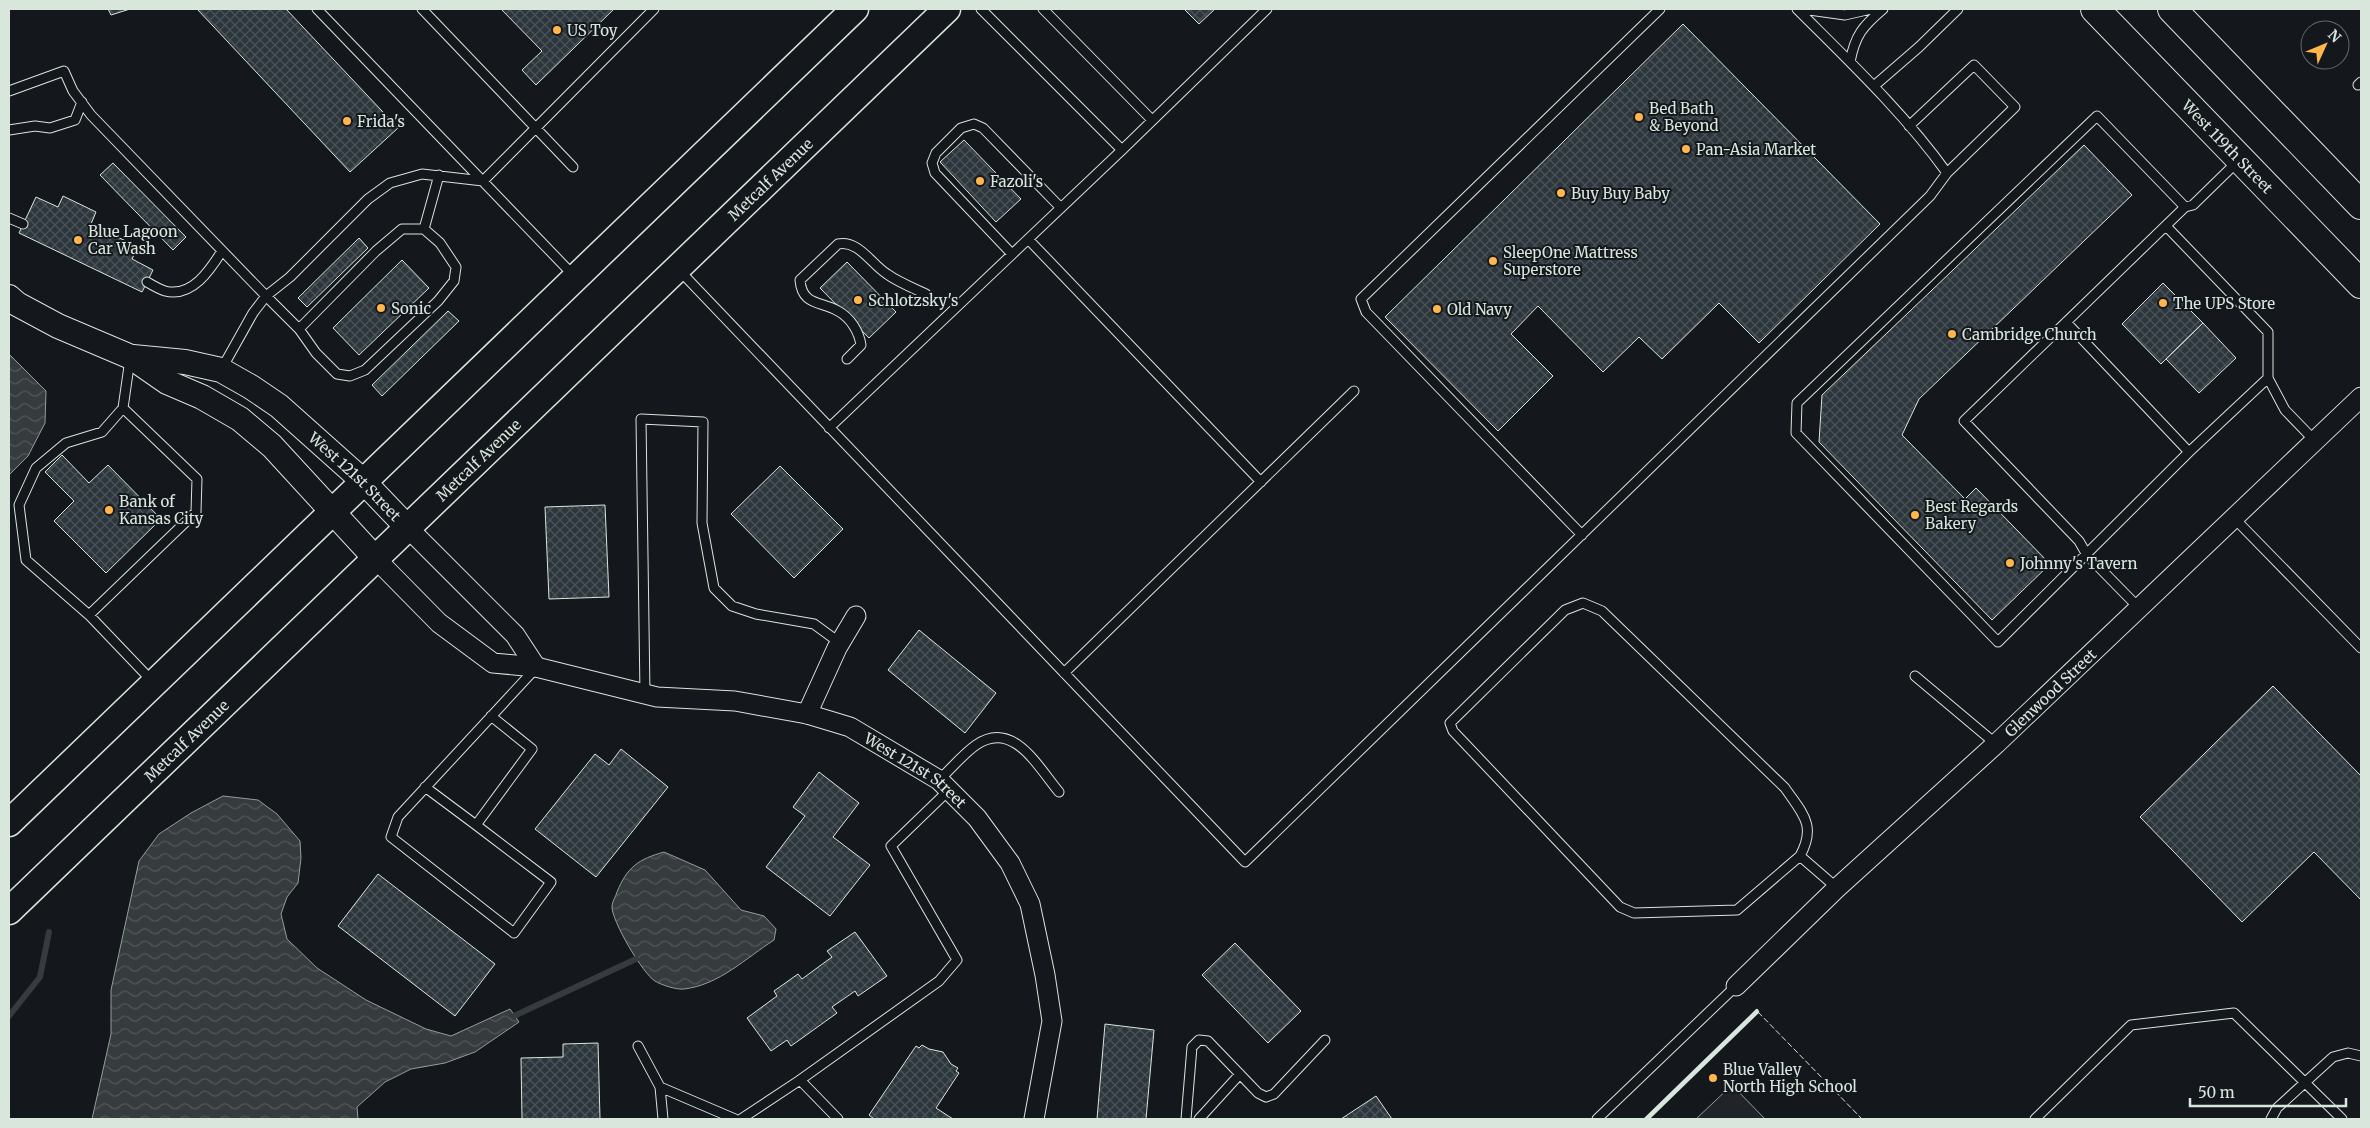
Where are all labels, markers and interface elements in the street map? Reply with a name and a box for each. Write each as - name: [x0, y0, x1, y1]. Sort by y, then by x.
- north arrow: [2300, 20, 2350, 70]
- place label: US Toy: [567, 21, 618, 40]
- marker: US Toy: [551, 24, 563, 36]
- text: N: [2324, 26, 2345, 46]
- street label: West 119th Street: [2178, 95, 2277, 197]
- place label: Bed Bath & Beyond: [1649, 99, 1719, 135]
- marker: Bed Bath & Beyond: [1633, 111, 1645, 123]
- place label: Frida's: [357, 112, 405, 131]
- marker: Frida's: [341, 115, 353, 127]
- street label: Metcalf Avenue: [724, 134, 817, 224]
- place label: Pan-Asia Market: [1696, 140, 1816, 159]
- marker: Pan-Asia Market: [1680, 143, 1692, 155]
- place label: Fazoli's: [990, 172, 1043, 191]
- marker: Fazoli's: [974, 175, 986, 187]
- place label: Buy Buy Baby: [1571, 184, 1670, 203]
- marker: Buy Buy Baby: [1555, 187, 1567, 199]
- place label: Blue Lagoon Car Wash: [88, 222, 178, 258]
- marker: Blue Lagoon Car Wash: [72, 234, 84, 246]
- place label: SleepOne Mattress Superstore: [1503, 243, 1638, 279]
- marker: SleepOne Mattress Superstore: [1487, 255, 1499, 267]
- place label: Schlotzsky's: [868, 291, 958, 310]
- marker: Schlotzsky's: [852, 294, 864, 306]
- place label: The UPS Store: [2173, 294, 2275, 313]
- marker: The UPS Store: [2157, 297, 2169, 309]
- place label: Sonic: [391, 299, 432, 318]
- place label: Old Navy: [1447, 300, 1512, 319]
- marker: Sonic: [375, 302, 387, 314]
- marker: Old Navy: [1431, 303, 1443, 315]
- place label: Cambridge Church: [1962, 325, 2097, 344]
- marker: Cambridge Church: [1946, 328, 1958, 340]
- street label: Metcalf Avenue: [432, 415, 525, 505]
- street label: West 121st Street: [304, 427, 405, 525]
- place label: Bank of Kansas City: [119, 492, 204, 528]
- place label: Best Regards Bakery: [1925, 497, 2018, 533]
- marker: Bank of Kansas City: [103, 504, 115, 516]
- marker: Best Regards Bakery: [1909, 509, 1921, 521]
- place label: Johnny's Tavern: [2019, 554, 2137, 573]
- marker: Johnny's Tavern: [2004, 557, 2016, 569]
- street label: Glenwood Street: [2000, 644, 2100, 741]
- street label: Metcalf Avenue: [140, 695, 233, 786]
- street label: West 121st Street: [860, 728, 971, 812]
- place label: Blue Valley North High School: [1723, 1060, 1857, 1096]
- marker: Blue Valley North High School: [1707, 1072, 1719, 1084]
- scale bar: [2190, 1076, 2346, 1108]
- text: 50 m: [2198, 1083, 2235, 1102]

